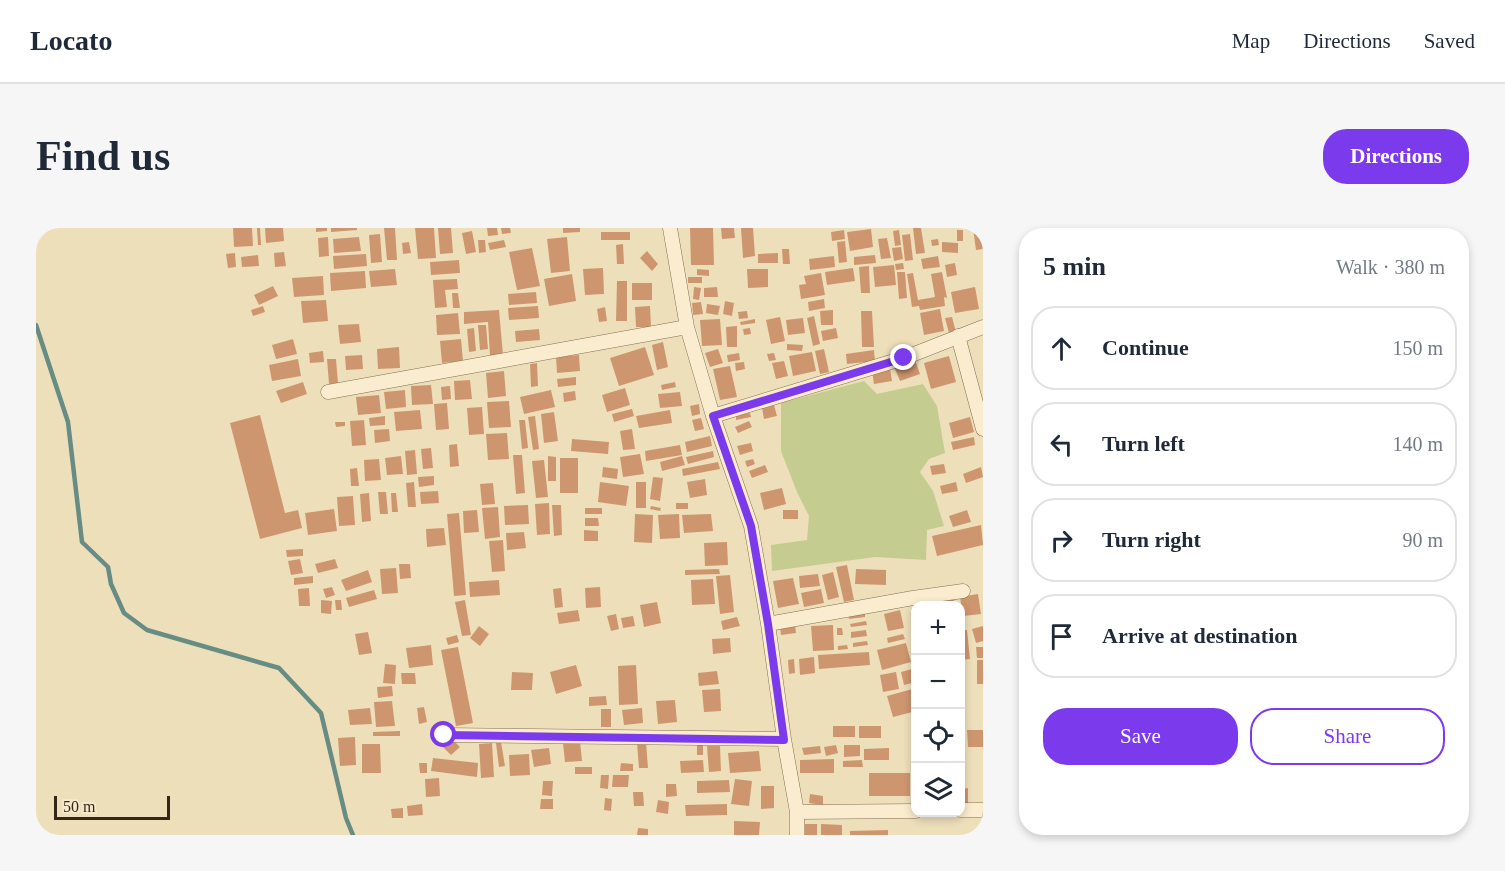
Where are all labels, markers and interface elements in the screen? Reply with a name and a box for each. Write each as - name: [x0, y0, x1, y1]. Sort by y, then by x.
- text: Locato: [30, 25, 112, 56]
- text: Map: [1232, 29, 1270, 53]
- text: Directions: [1303, 29, 1391, 53]
- text: Saved: [1424, 29, 1475, 53]
- button: Directions: [1323, 129, 1469, 184]
- text: Find us: [36, 133, 170, 179]
- text: 5 min: [1043, 252, 1106, 281]
- text: Walk · 380 m: [1336, 256, 1445, 278]
- icon: ahead: [1045, 332, 1078, 365]
- text: Continue: [1102, 335, 1189, 360]
- text: 150 m: [1392, 337, 1443, 359]
- route end: [890, 344, 916, 370]
- icon: left: [1045, 428, 1078, 461]
- text: Turn left: [1102, 431, 1185, 456]
- text: 140 m: [1392, 433, 1443, 455]
- icon: right: [1045, 524, 1078, 557]
- text: Turn right: [1102, 527, 1201, 552]
- text: 90 m: [1402, 529, 1443, 551]
- map controls: [911, 601, 965, 817]
- button: +: [911, 601, 965, 655]
- icon: arrive: [1045, 620, 1078, 653]
- text: Arrive at destination: [1102, 623, 1298, 648]
- button: −: [911, 655, 965, 709]
- button: Save: [1043, 708, 1238, 765]
- button: Share: [1250, 708, 1445, 765]
- button: locate: [911, 709, 965, 763]
- route start: [430, 721, 456, 747]
- button: layers: [911, 763, 965, 817]
- scale bar: [54, 793, 170, 820]
- text: 50 m: [63, 798, 95, 815]

